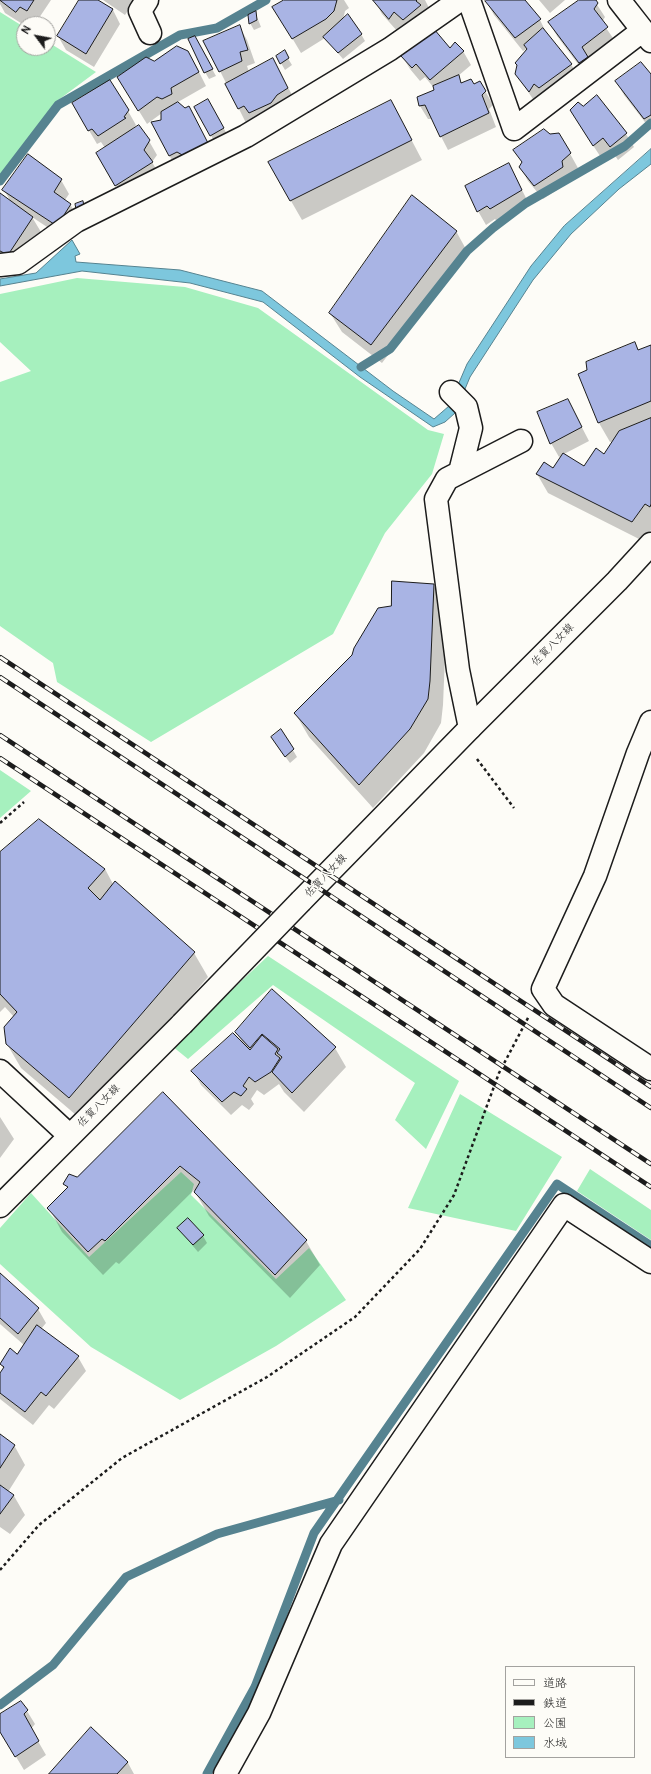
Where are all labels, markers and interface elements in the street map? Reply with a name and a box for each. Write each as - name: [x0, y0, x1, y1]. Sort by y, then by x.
- north arrow: [16, 16, 56, 56]
- text: N: [19, 23, 34, 37]
- street label: 佐賀八女線: [529, 621, 577, 669]
- street label: 佐賀八女線: [302, 852, 350, 900]
- street label: 佐賀八女線: [75, 1082, 123, 1130]
- legend: [505, 1666, 635, 1758]
- text: 道路: [543, 1676, 567, 1691]
- text: 鉄道: [543, 1696, 567, 1711]
- text: 公園: [543, 1716, 567, 1731]
- text: 水域: [543, 1736, 567, 1751]

